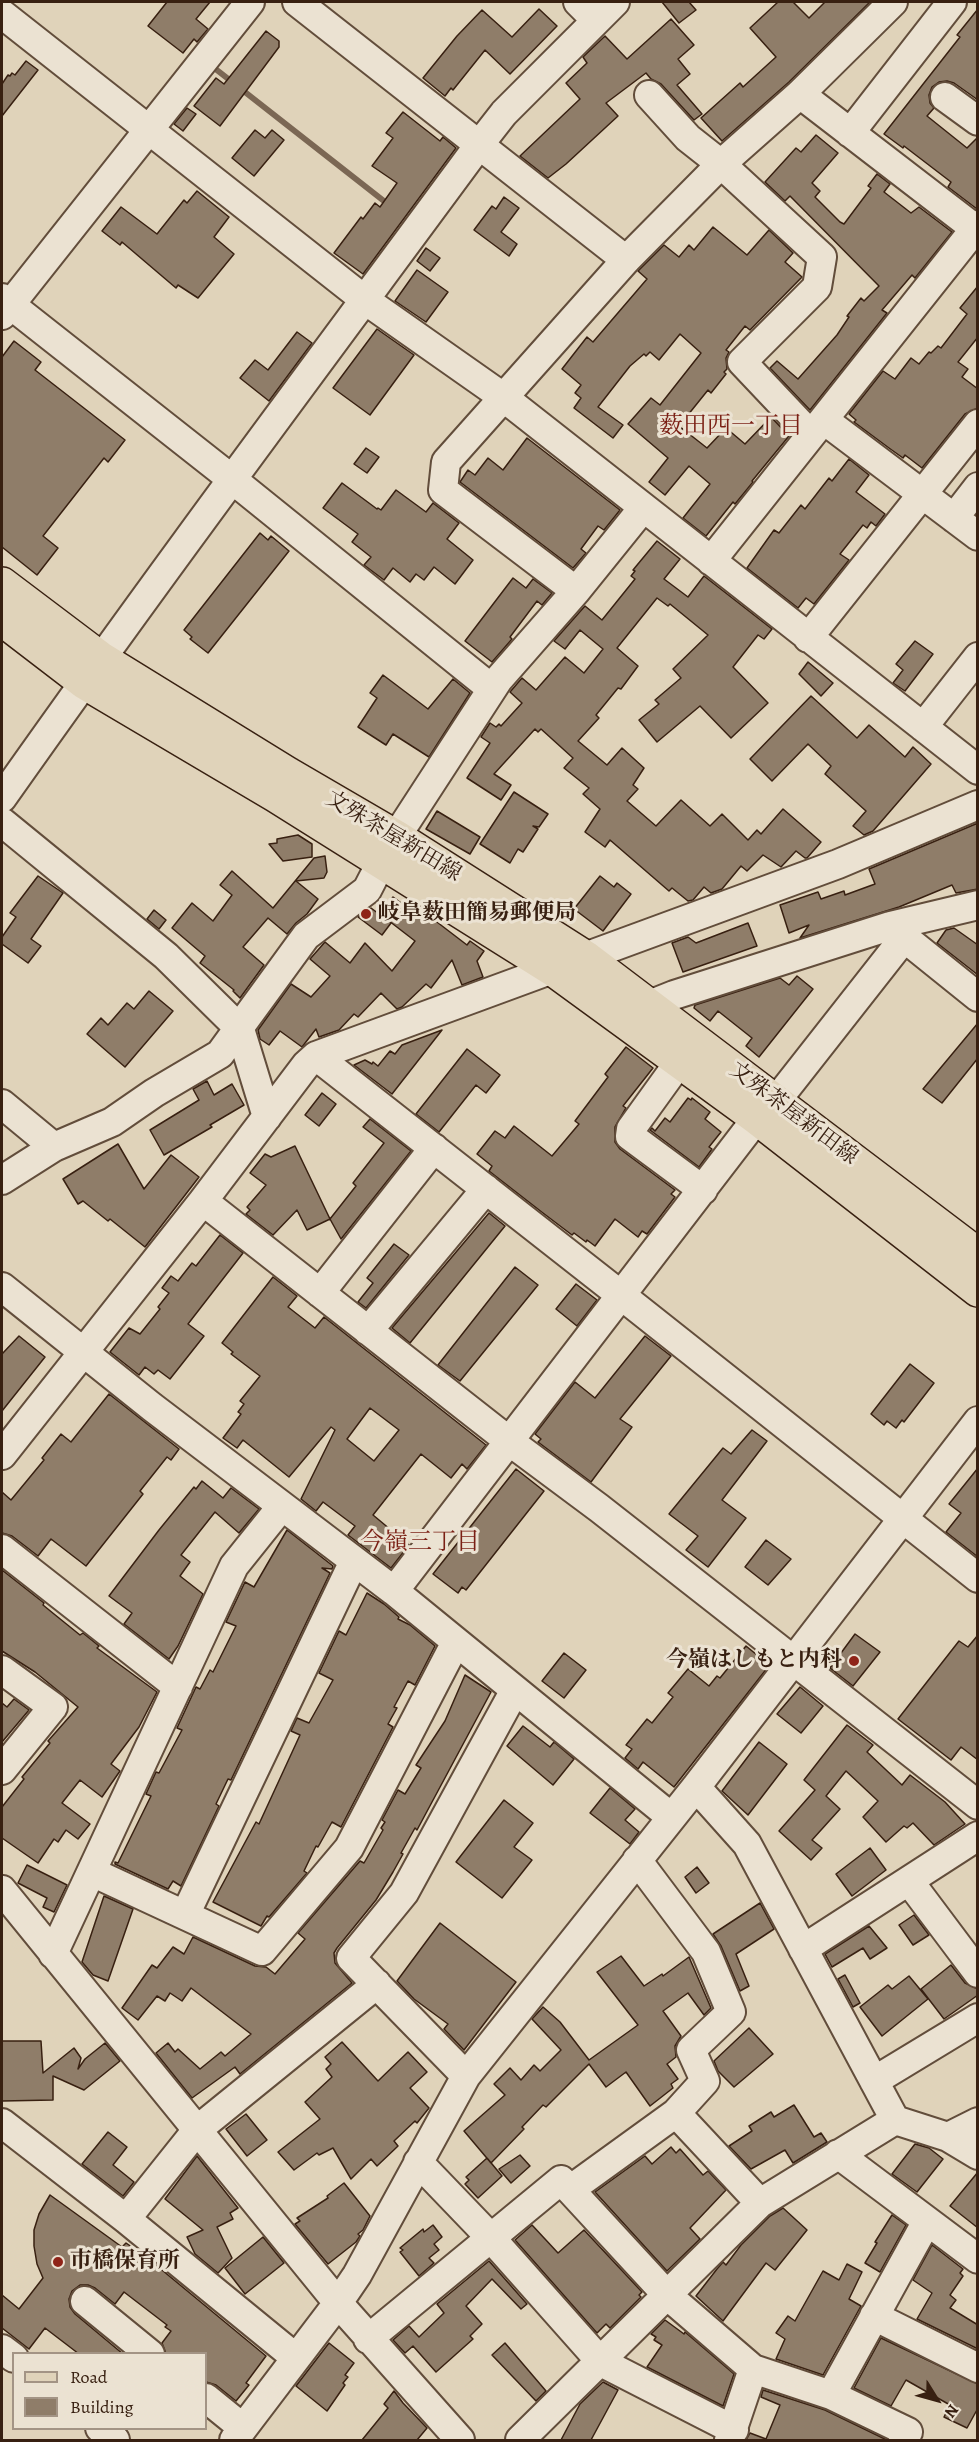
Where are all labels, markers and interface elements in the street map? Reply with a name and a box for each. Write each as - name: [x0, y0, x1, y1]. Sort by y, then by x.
- district label: 薮田西一丁目: [659, 413, 803, 441]
- street label: 文殊茶屋新田線: [320, 786, 466, 888]
- place label: 岐阜薮田簡易郵便局: [378, 901, 576, 927]
- marker: 岐阜薮田簡易郵便局: [359, 907, 373, 921]
- street label: 文殊茶屋新田線: [724, 1057, 862, 1171]
- district label: 今嶺三丁目: [360, 1529, 480, 1557]
- place label: 今嶺はしもと内科: [666, 1648, 842, 1674]
- marker: 今嶺はしもと内科: [847, 1654, 861, 1668]
- place label: 市橋保育所: [70, 2249, 180, 2275]
- marker: 市橋保育所: [51, 2255, 65, 2269]
- legend: [12, 2352, 207, 2430]
- text: Road: [70, 2365, 107, 2389]
- north arrow: [907, 2370, 967, 2430]
- text: Building: [70, 2395, 134, 2419]
- text: N: [939, 2400, 964, 2422]

